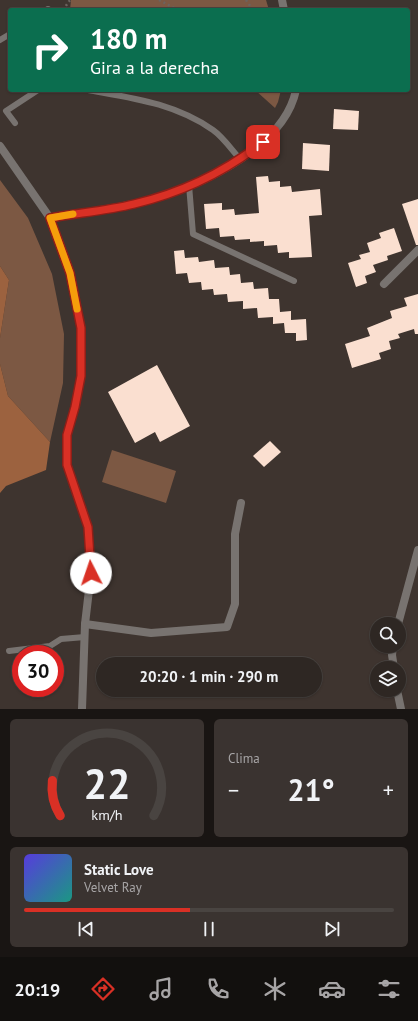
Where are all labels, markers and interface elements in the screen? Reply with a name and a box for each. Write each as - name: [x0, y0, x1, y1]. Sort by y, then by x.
- text: 180 m: [90, 20, 167, 57]
- icon: right: [24, 24, 76, 76]
- text: Gira a la derecha: [90, 56, 219, 79]
- pin: [246, 125, 280, 159]
- icon: arrive: [252, 131, 274, 153]
- position arrow: [70, 552, 112, 594]
- map controls: [370, 617, 406, 697]
- button: search: [370, 617, 406, 653]
- speed limit sign: 30: [12, 645, 64, 697]
- button: layers: [370, 661, 406, 697]
- text: 20:20 · 1 min · 290 m: [140, 667, 278, 686]
- text: Clima: [228, 750, 260, 767]
- text: 22: [83, 757, 131, 810]
- text: 21°: [287, 770, 335, 809]
- text: −: [228, 776, 239, 804]
- text: +: [383, 776, 394, 804]
- text: km/h: [91, 805, 123, 824]
- text: Static Love: [84, 860, 154, 879]
- text: Velvet Ray: [84, 879, 142, 896]
- icon: previous: [75, 918, 97, 940]
- icon: pause: [198, 918, 220, 940]
- icon: next: [321, 918, 343, 940]
- icon: directions: [89, 975, 117, 1003]
- icon: music: [147, 975, 175, 1003]
- icon: phone: [204, 975, 232, 1003]
- icon: climate: [261, 975, 289, 1003]
- icon: car: [318, 975, 346, 1003]
- icon: filters: [375, 975, 403, 1003]
- text: 20:19: [15, 978, 60, 1001]

